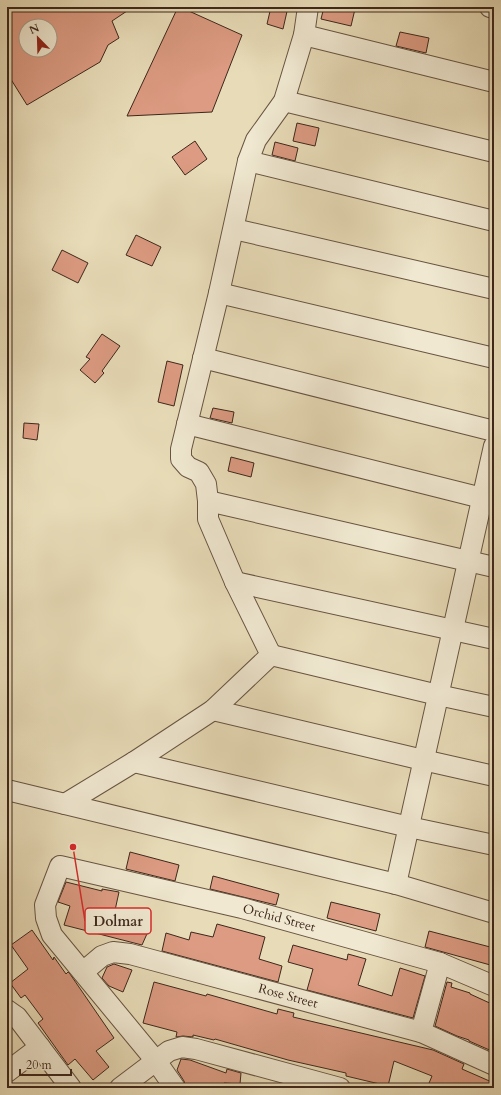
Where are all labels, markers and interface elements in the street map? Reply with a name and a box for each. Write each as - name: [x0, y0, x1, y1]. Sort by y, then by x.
- north arrow: [18, 18, 58, 58]
- text: N: [27, 20, 42, 38]
- street label: Orchid Street: [241, 900, 317, 936]
- callout: Dolmar: [85, 908, 151, 934]
- text: Dolmar: [93, 912, 143, 931]
- street label: Rose Street: [256, 979, 320, 1013]
- scale bar: [20, 1051, 71, 1077]
- text: 20 m: [26, 1057, 53, 1073]

